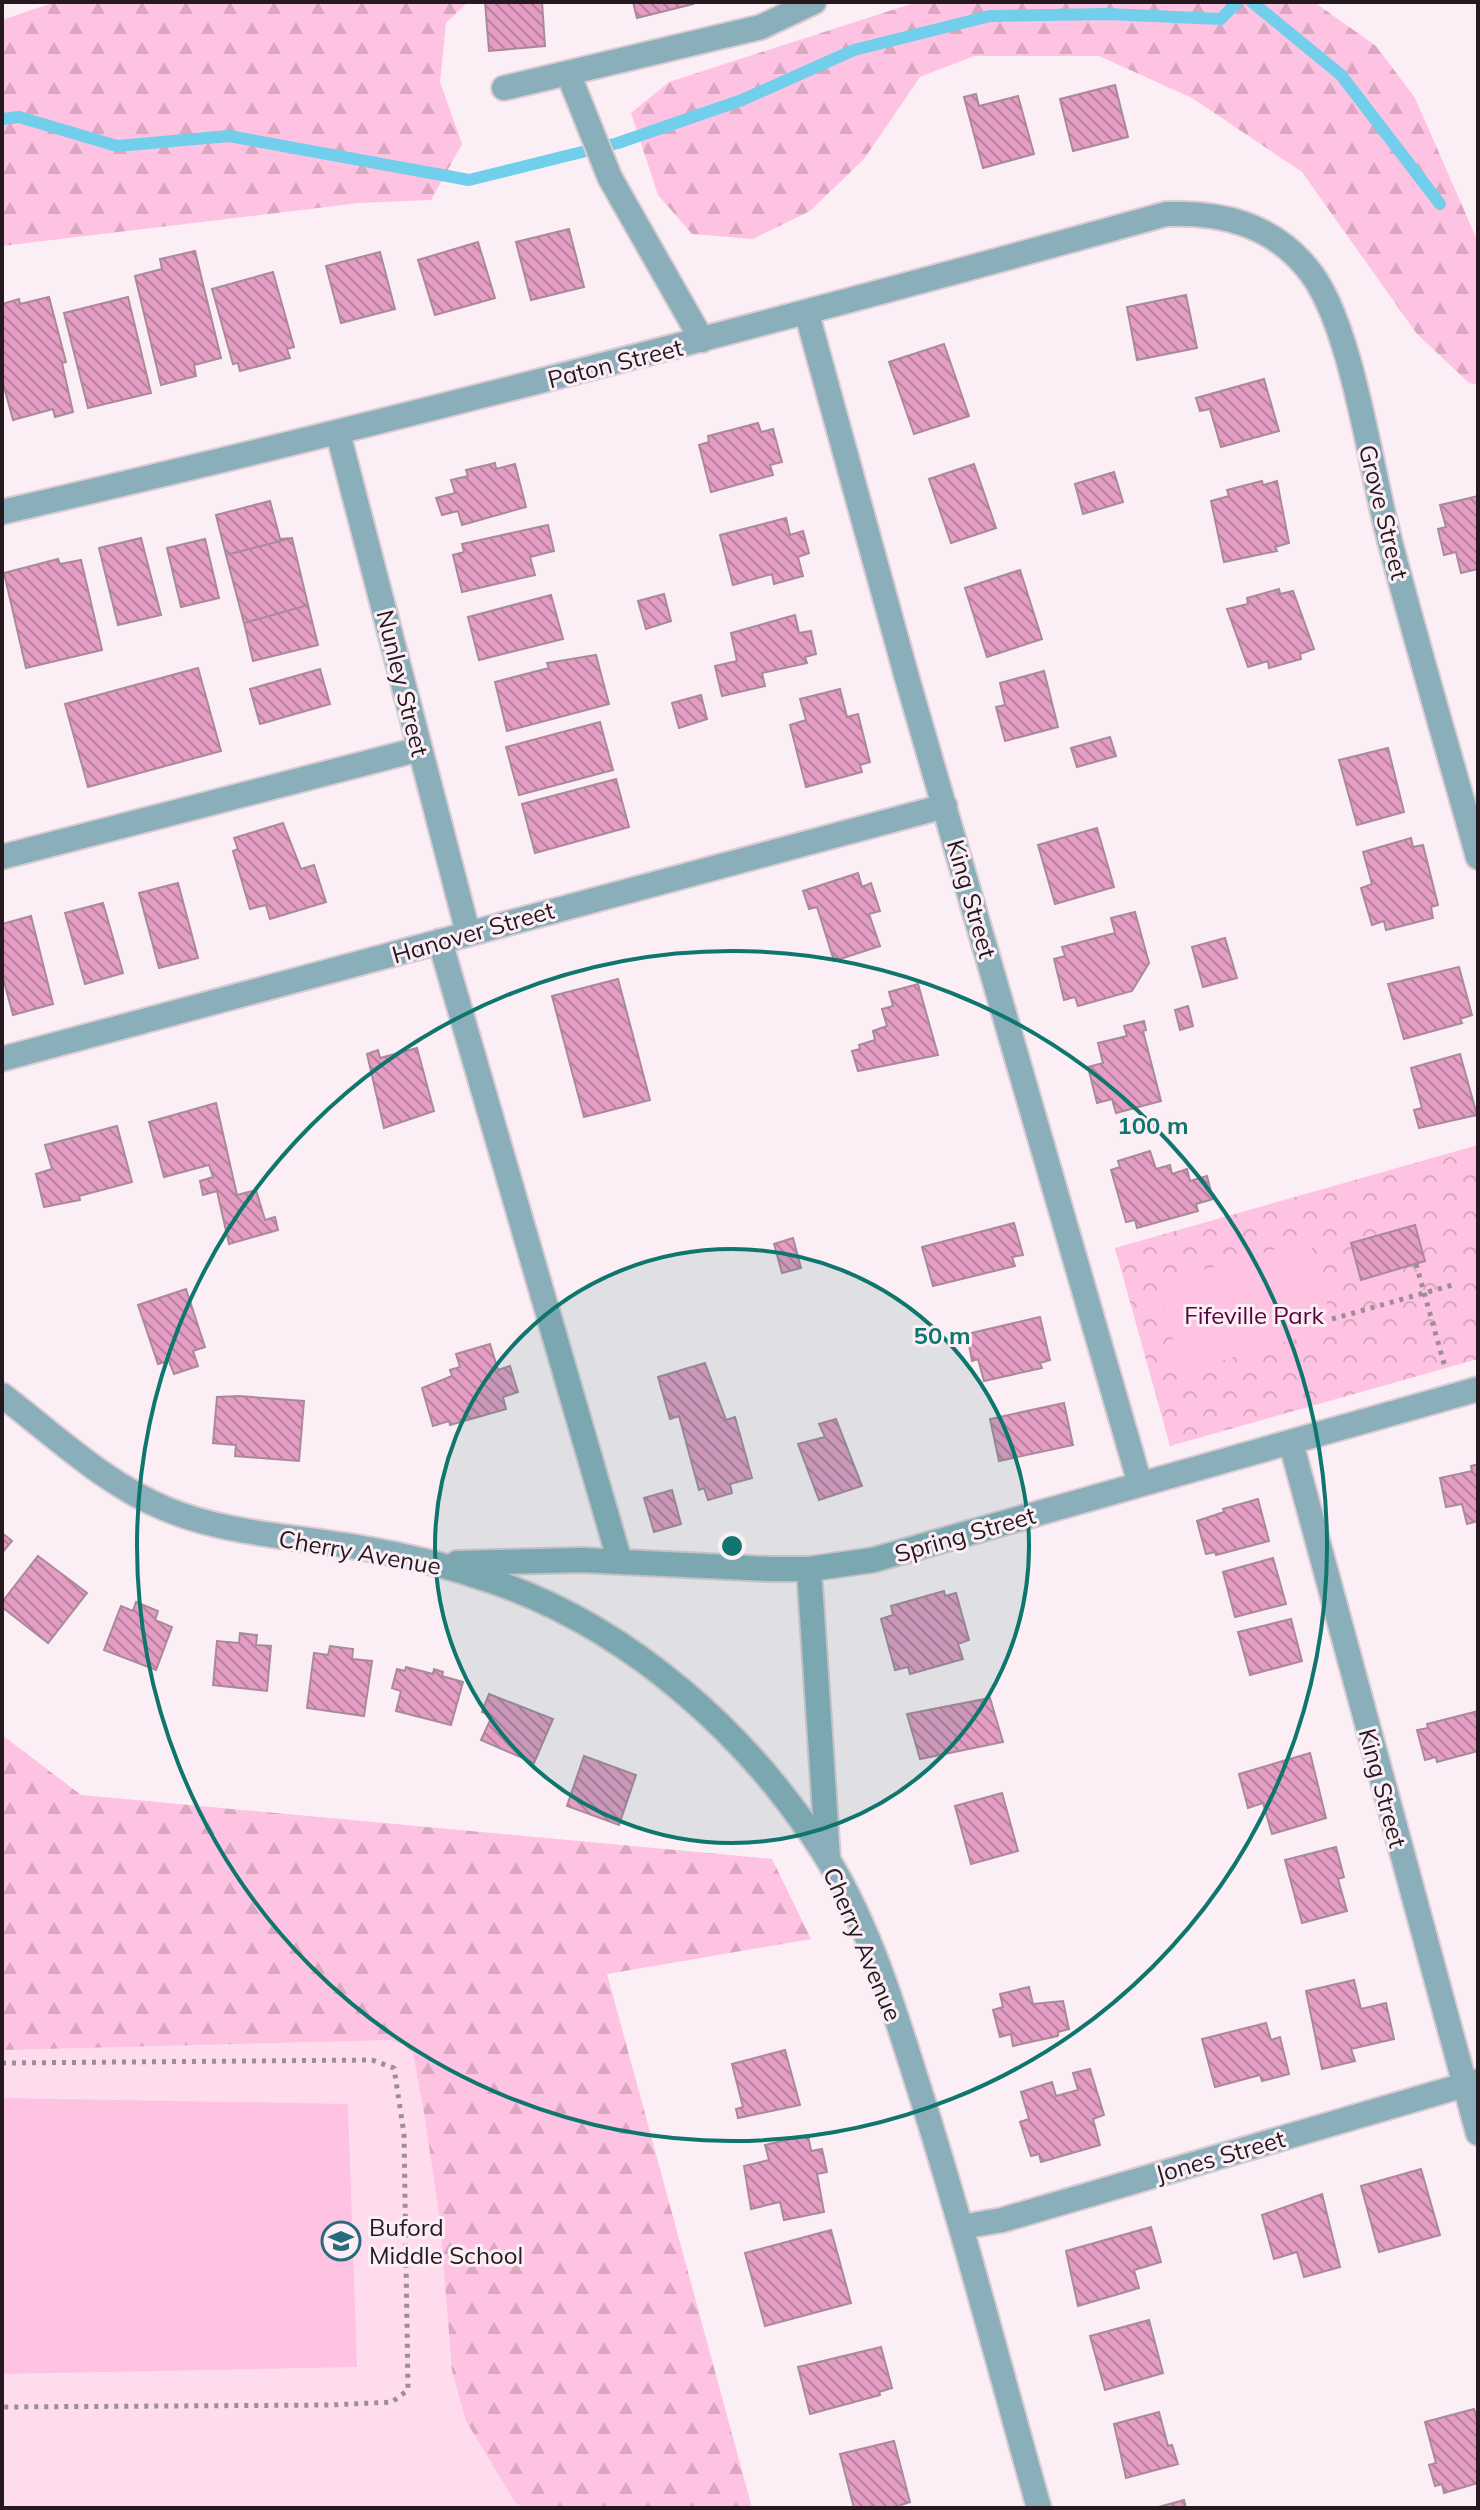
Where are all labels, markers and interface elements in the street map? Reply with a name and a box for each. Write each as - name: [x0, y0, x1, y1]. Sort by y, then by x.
- street label: Paton Street: [544, 332, 686, 394]
- street label: Grove Street: [1353, 441, 1415, 583]
- street label: Nunley Street: [370, 607, 436, 759]
- street label: King Street: [941, 836, 1003, 962]
- street label: Hanover Street: [388, 895, 558, 969]
- text: 100 m: [1117, 1110, 1189, 1140]
- park label: Fifeville Park: [1184, 1300, 1324, 1330]
- text: 50 m: [914, 1320, 970, 1350]
- street label: Spring Street: [891, 1500, 1039, 1568]
- street label: Cherry Avenue: [276, 1523, 444, 1581]
- centre of rings: [718, 1532, 746, 1560]
- street label: King Street: [1353, 1725, 1413, 1851]
- street label: Cherry Avenue: [817, 1863, 909, 2025]
- street label: Jones Street: [1152, 2123, 1288, 2189]
- place label: Buford Middle School: [369, 2212, 523, 2270]
- school or university icon: Buford Middle School: [320, 2220, 362, 2262]

